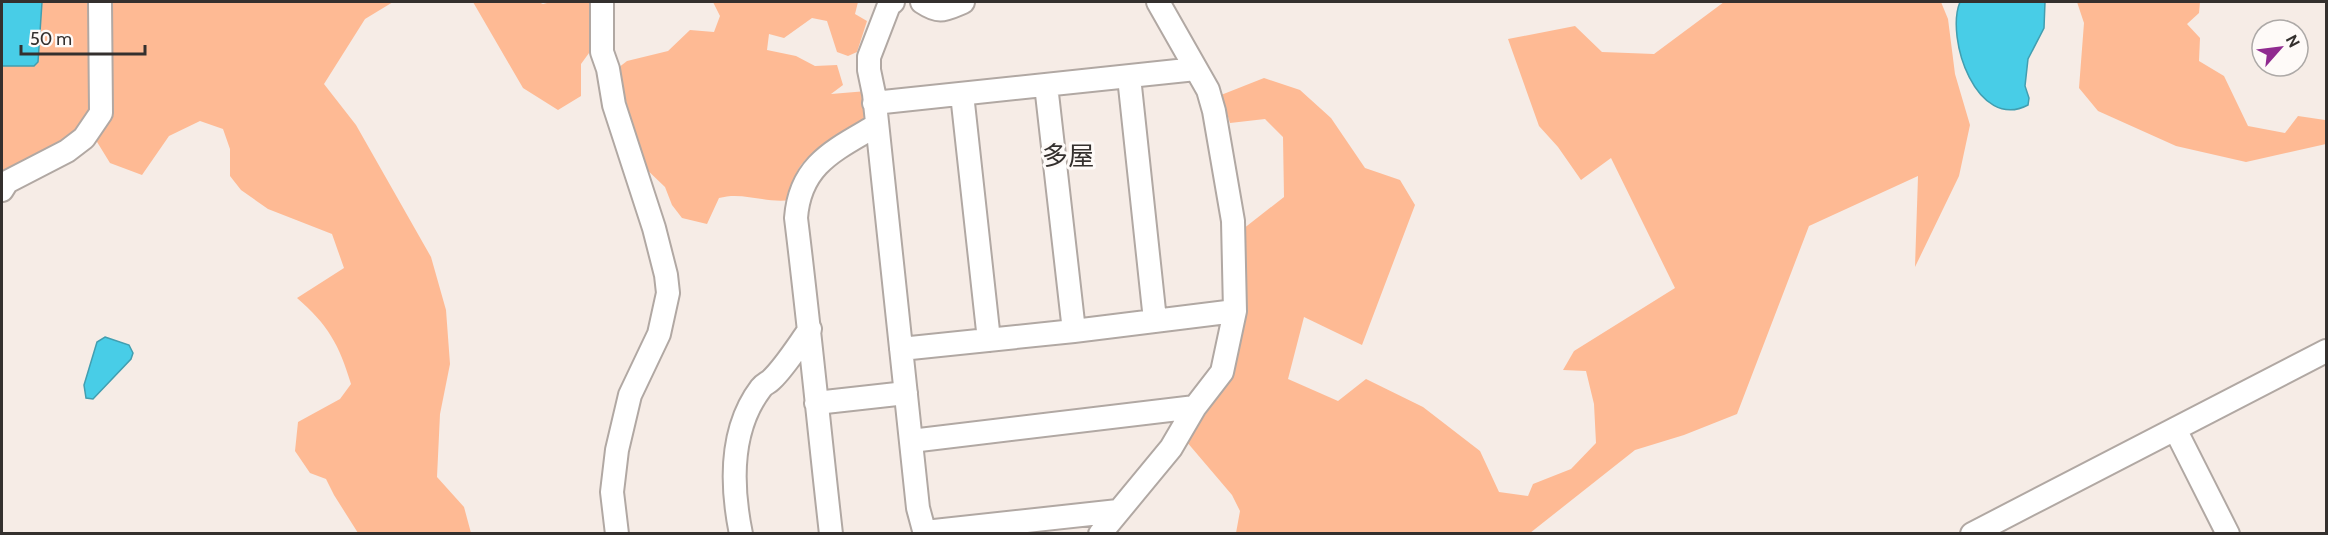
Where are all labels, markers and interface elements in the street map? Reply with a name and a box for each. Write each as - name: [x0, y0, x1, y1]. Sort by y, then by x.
- scale bar: [21, 18, 146, 56]
- north arrow: [2250, 18, 2310, 78]
- text: 50 m: [30, 28, 72, 50]
- text: N: [2282, 32, 2304, 51]
- district label: 多屋: [1042, 140, 1094, 172]

